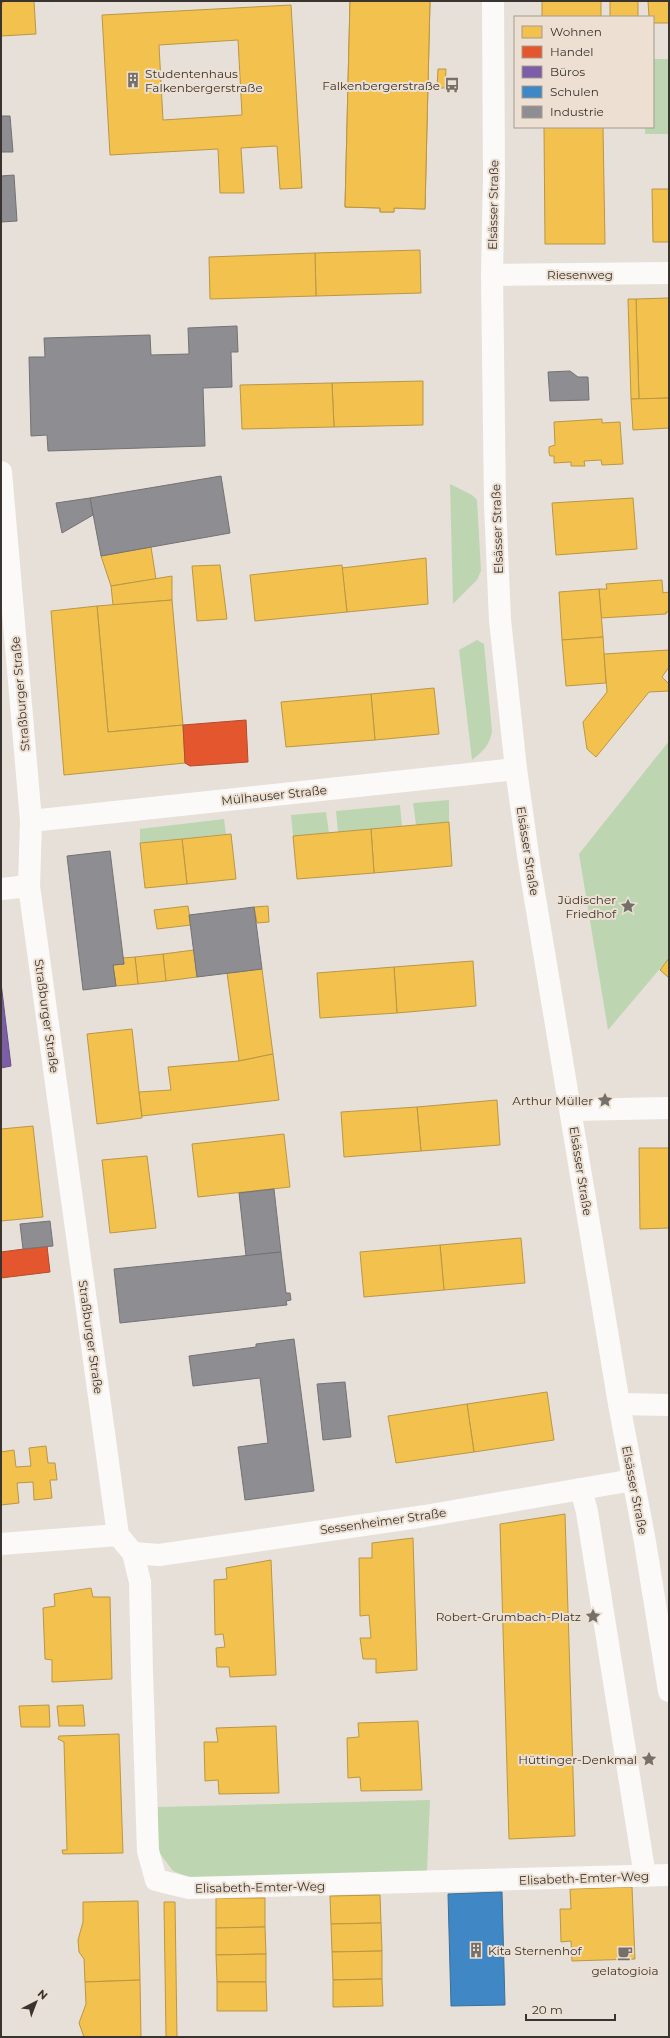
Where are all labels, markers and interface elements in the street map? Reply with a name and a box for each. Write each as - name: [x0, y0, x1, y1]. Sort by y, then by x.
- legend: [514, 16, 654, 128]
- text: Wohnen: [550, 24, 602, 39]
- text: Handel: [550, 44, 594, 59]
- text: Büros: [550, 64, 585, 79]
- place label: Studentenhaus Falkenbergerstraße: [145, 66, 263, 95]
- building icon: Studentenhaus Falkenbergerstraße: [124, 71, 142, 89]
- bus stop icon: Falkenbergerstraße: [443, 76, 461, 94]
- place label: Falkenbergerstraße: [322, 78, 440, 93]
- text: Schulen: [550, 84, 599, 99]
- text: Industrie: [550, 104, 604, 119]
- street label: Elsässer Straße: [485, 160, 501, 250]
- street label: Riesenweg: [547, 267, 613, 282]
- street label: Elsässer Straße: [488, 484, 506, 574]
- street label: Straßburger Straße: [8, 636, 32, 752]
- street label: Mülhauser Straße: [221, 782, 327, 808]
- street label: Elsässer Straße: [514, 805, 542, 897]
- place label: Jüdischer Friedhof: [557, 892, 617, 921]
- place icon: Jüdischer Friedhof: [619, 897, 637, 915]
- street label: Straßburger Straße: [32, 958, 62, 1074]
- place icon: Arthur Müller: [596, 1091, 614, 1109]
- place label: Arthur Müller: [512, 1093, 593, 1108]
- street label: Elsässer Straße: [567, 1125, 595, 1217]
- street label: Straßburger Straße: [76, 1279, 106, 1395]
- street label: Elsässer Straße: [619, 1444, 651, 1536]
- street label: Sessenheimer Straße: [319, 1505, 447, 1537]
- place icon: Robert-Grumbach-Platz: [584, 1607, 602, 1625]
- place label: Robert-Grumbach-Platz: [436, 1609, 581, 1624]
- place icon: Hüttinger-Denkmal: [640, 1750, 658, 1768]
- place label: Hüttinger-Denkmal: [518, 1752, 637, 1767]
- street label: Elisabeth-Emter-Weg: [519, 1868, 649, 1888]
- street label: Elisabeth-Emter-Weg: [195, 1878, 325, 1896]
- building icon: Kita Sternenhof: [467, 1941, 485, 1959]
- place label: Kita Sternenhof: [488, 1943, 583, 1958]
- cafe icon: gelatogioia: [616, 1944, 634, 1962]
- place label: gelatogioia: [591, 1963, 659, 1978]
- north arrow: [16, 1982, 56, 2022]
- text: N: [35, 1986, 51, 2003]
- scale bar: [526, 1996, 615, 2022]
- text: 20 m: [532, 2002, 563, 2017]

